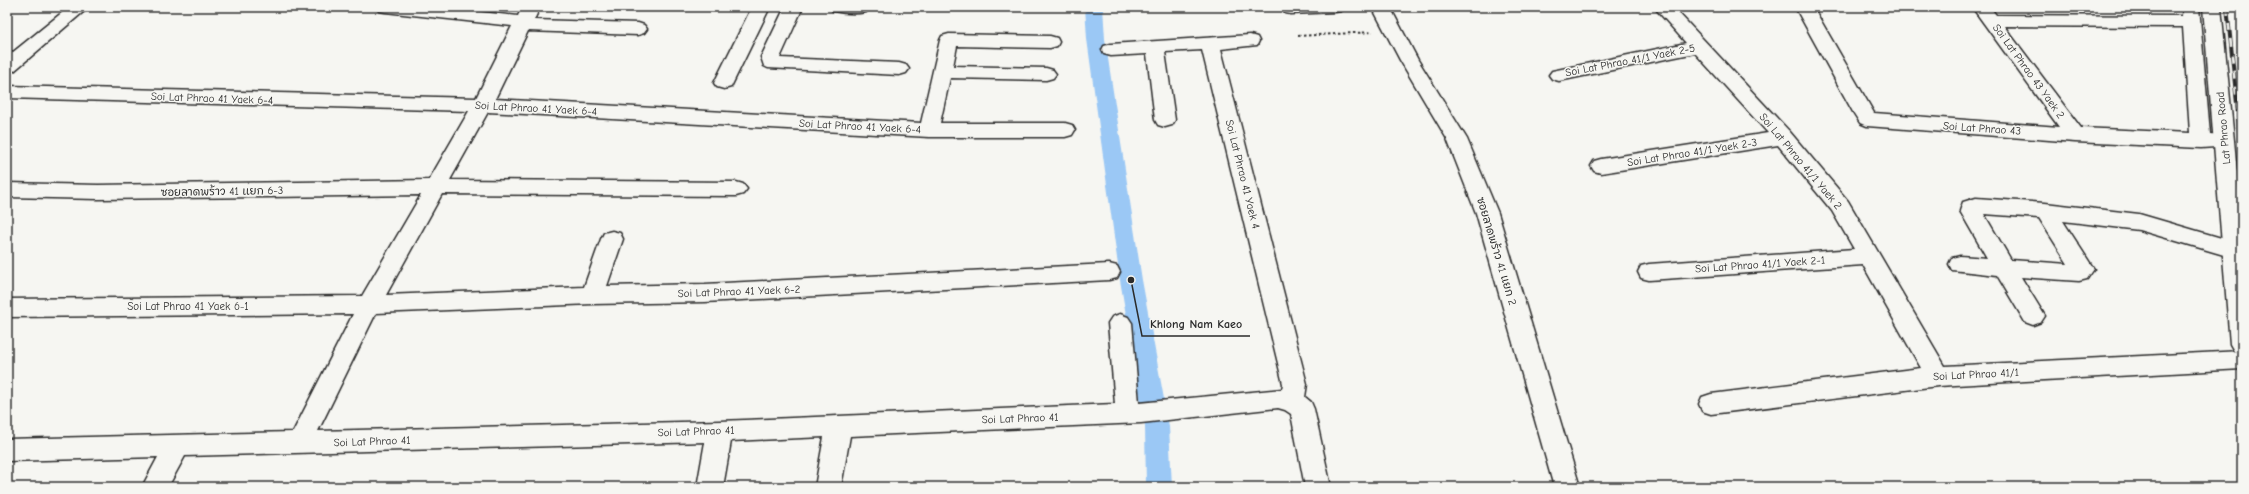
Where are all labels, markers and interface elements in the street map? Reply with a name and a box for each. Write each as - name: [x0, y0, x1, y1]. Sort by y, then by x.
- street label: Soi Lat Phrao 43 Yaek 2: [1990, 22, 2067, 121]
- street label: Soi Lat Phrao 41/1 Yaek 2-5: [1564, 42, 1696, 79]
- street label: Soi Lat Phrao 41 Yaek 6-4: [151, 90, 273, 107]
- street label: Lat Phrao Road: [2214, 91, 2233, 165]
- street label: Soi Lat Phrao 41 Yaek 6-4: [475, 99, 597, 118]
- street label: Soi Lat Phrao 41/1 Yaek 2: [1757, 111, 1845, 212]
- street label: Soi Lat Phrao 41 Yaek 6-4: [799, 117, 921, 136]
- street label: Soi Lat Phrao 41 Yaek 4: [1223, 118, 1262, 230]
- street label: Soi Lat Phrao 43: [1943, 119, 2021, 138]
- street label: Soi Lat Phrao 41/1 Yaek 2-3: [1626, 136, 1758, 169]
- street label: ซอยลาดพร้าว 41 แยก 6-3: [161, 183, 283, 199]
- street label: ซอยลาดพร้าว 41 แยก 2: [1474, 195, 1520, 307]
- street label: Soi Lat Phrao 41/1 Yaek 2-1: [1695, 253, 1826, 276]
- street label: Soi Lat Phrao 41 Yaek 6-2: [677, 283, 801, 300]
- street label: Soi Lat Phrao 41 Yaek 6-1: [127, 300, 249, 313]
- callout: Khlong Nam Kaeo: [1142, 312, 1250, 336]
- text: Khlong Nam Kaeo: [1150, 317, 1242, 331]
- street label: Soi Lat Phrao 41/1: [1933, 366, 2019, 383]
- street label: Soi Lat Phrao 41: [981, 411, 1059, 426]
- street label: Soi Lat Phrao 41: [657, 424, 735, 439]
- street label: Soi Lat Phrao 41: [333, 434, 411, 449]

